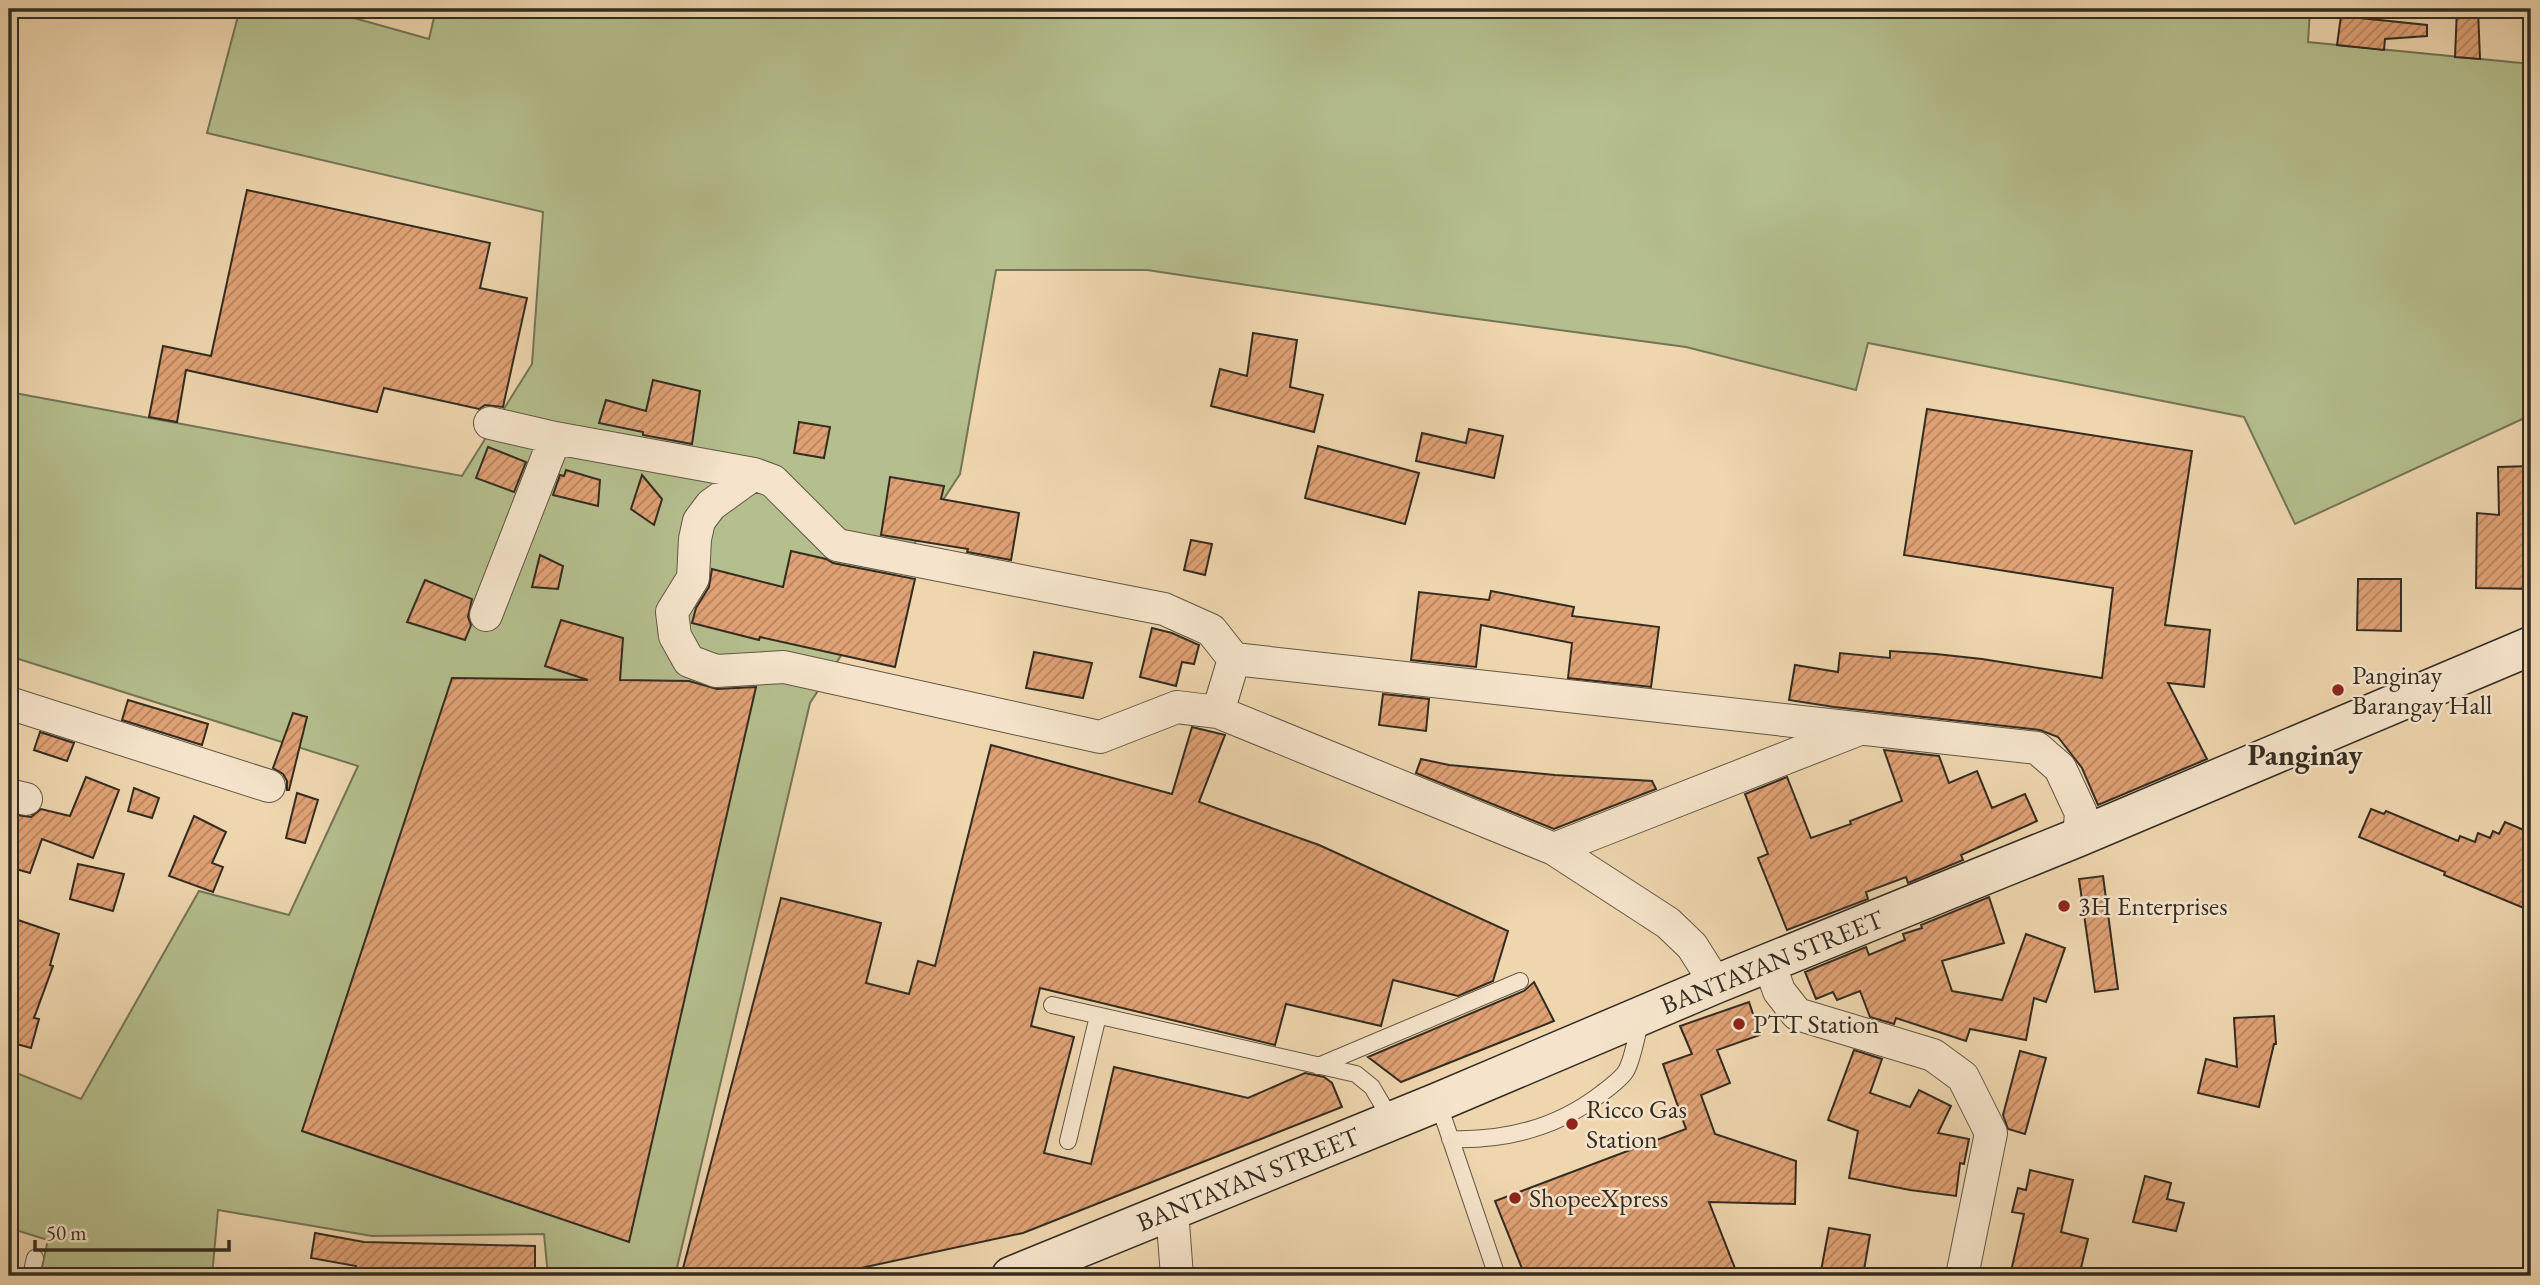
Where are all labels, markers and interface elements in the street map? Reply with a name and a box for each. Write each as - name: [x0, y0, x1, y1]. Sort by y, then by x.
- place label: Panginay Barangay Hall: [2352, 658, 2492, 722]
- marker: Panginay Barangay Hall: [2330, 682, 2346, 698]
- district label: Panginay: [2247, 735, 2363, 774]
- place label: 3H Enterprises: [2078, 889, 2228, 923]
- marker: 3H Enterprises: [2056, 898, 2072, 914]
- street label: BANTAYAN STREET: [1656, 902, 1889, 1022]
- place label: PTT Station: [1753, 1007, 1879, 1041]
- marker: PTT Station: [1731, 1016, 1747, 1032]
- place label: Ricco Gas Station: [1586, 1092, 1687, 1156]
- marker: Ricco Gas Station: [1564, 1116, 1580, 1132]
- street label: BANTAYAN STREET: [1132, 1119, 1365, 1239]
- place label: ShopeeXpress: [1529, 1181, 1668, 1215]
- marker: ShopeeXpress: [1507, 1190, 1523, 1206]
- scale bar: [35, 1208, 229, 1252]
- text: 50 m: [46, 1219, 87, 1246]

